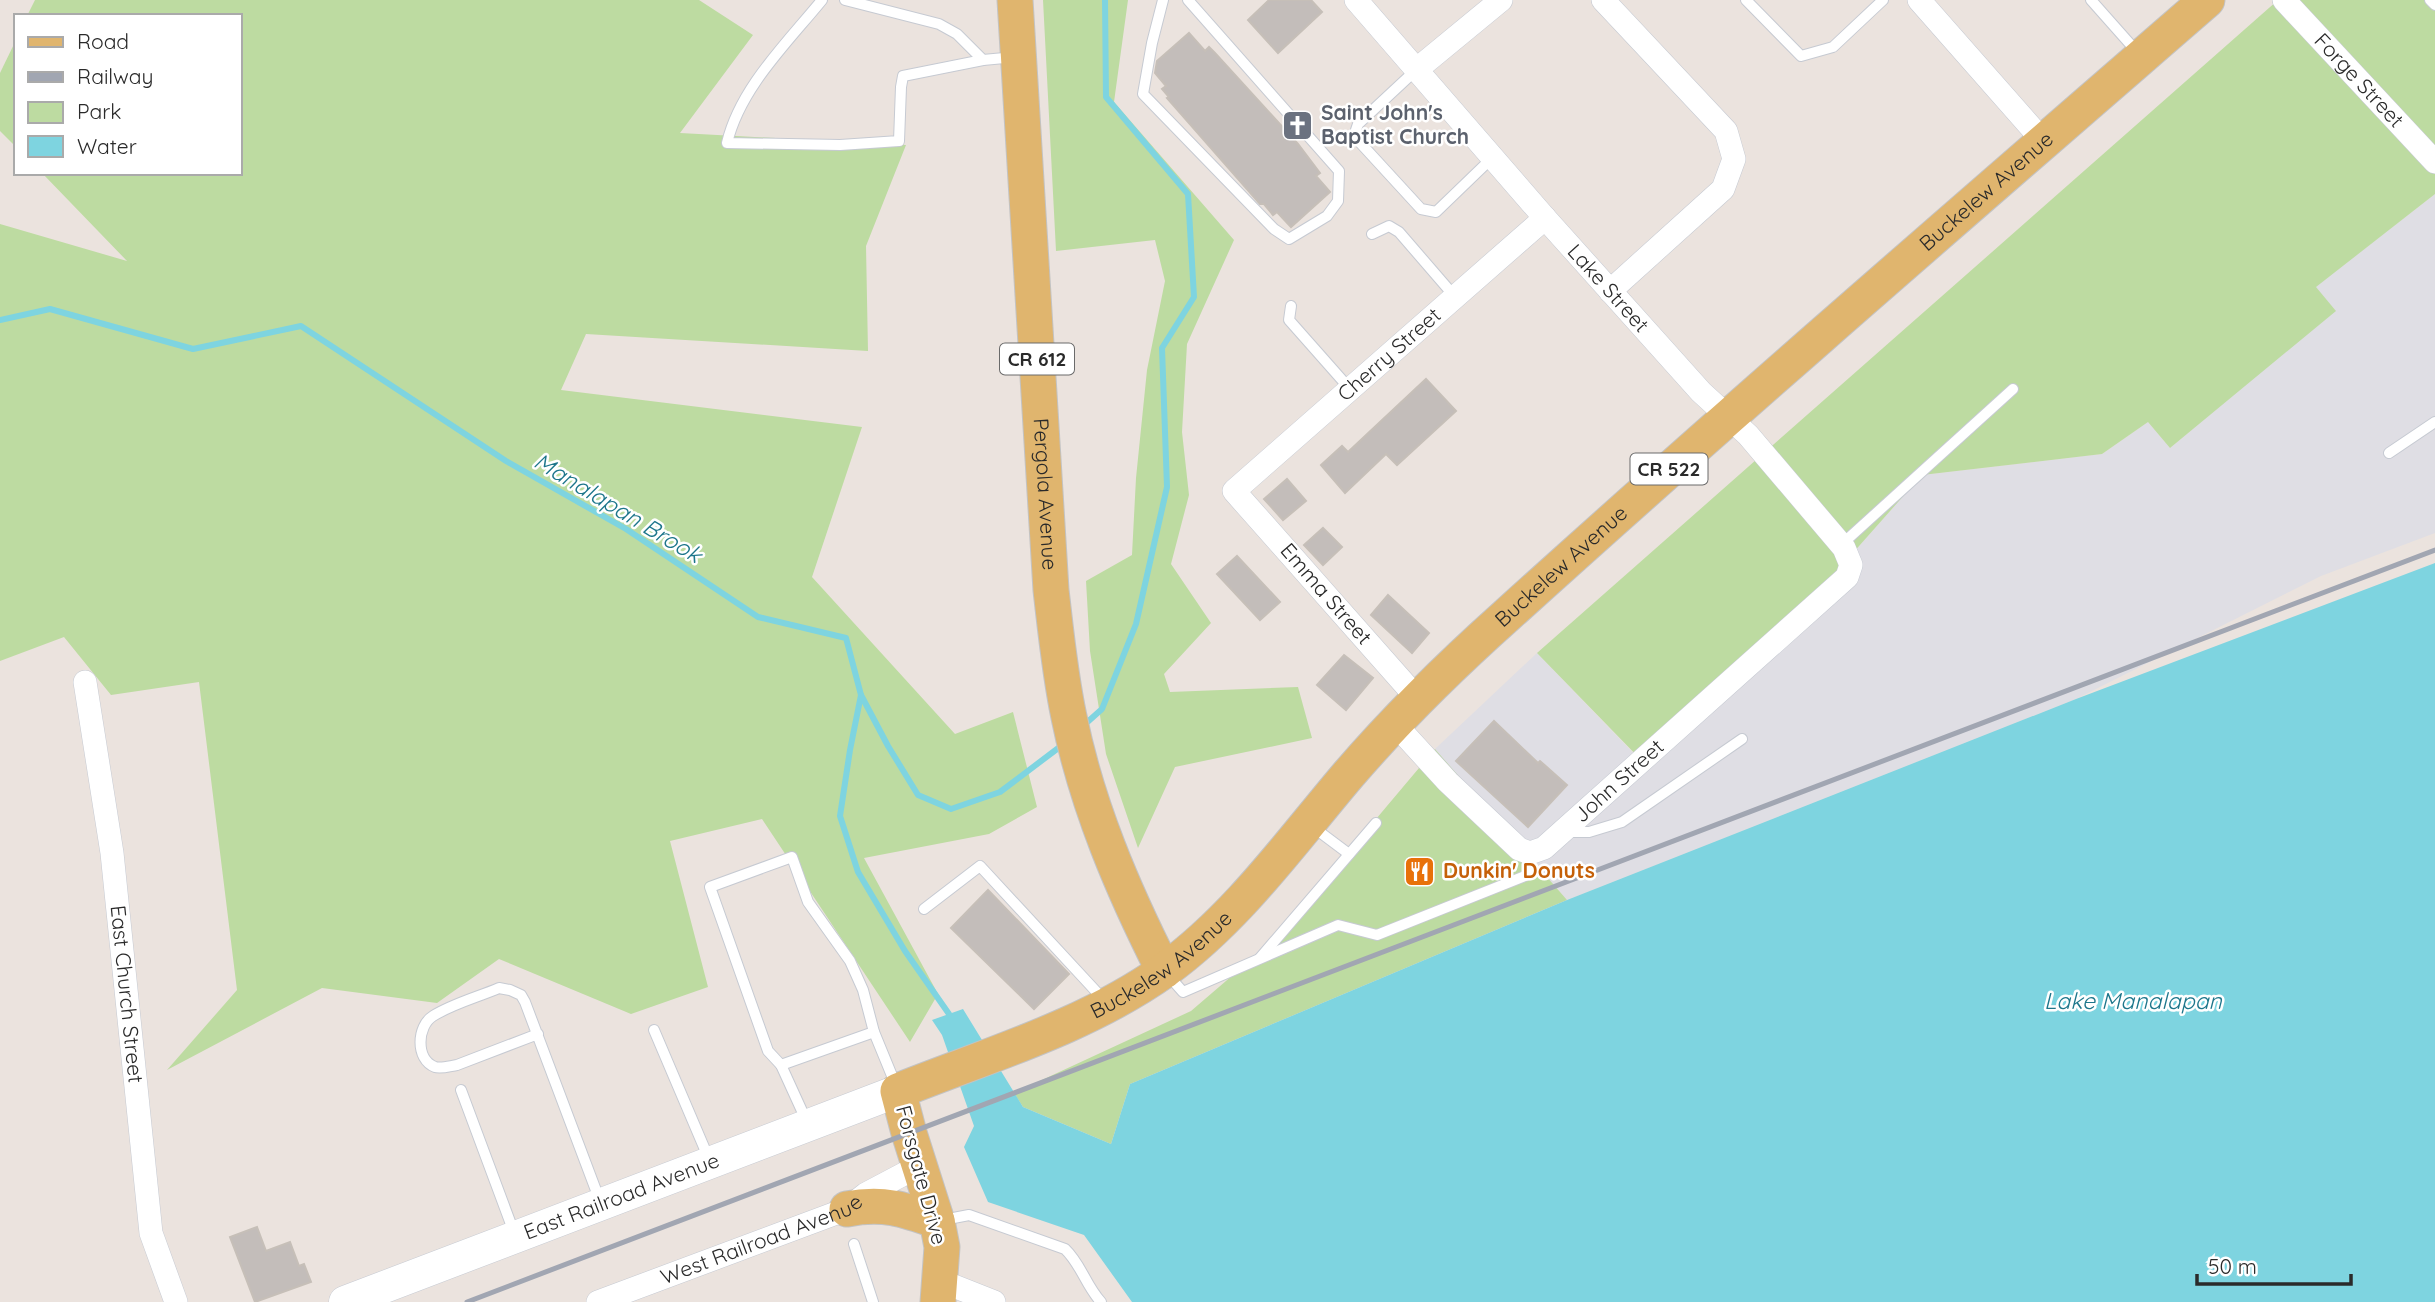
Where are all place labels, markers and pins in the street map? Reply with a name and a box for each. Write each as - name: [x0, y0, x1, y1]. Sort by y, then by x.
- place label: Saint John's Baptist Church: [1321, 99, 1469, 149]
- church icon: Saint John's Baptist Church: [1281, 108, 1315, 142]
- restaurant icon: Dunkin' Donuts: [1403, 854, 1437, 888]
- place label: Dunkin' Donuts: [1443, 857, 1595, 883]

